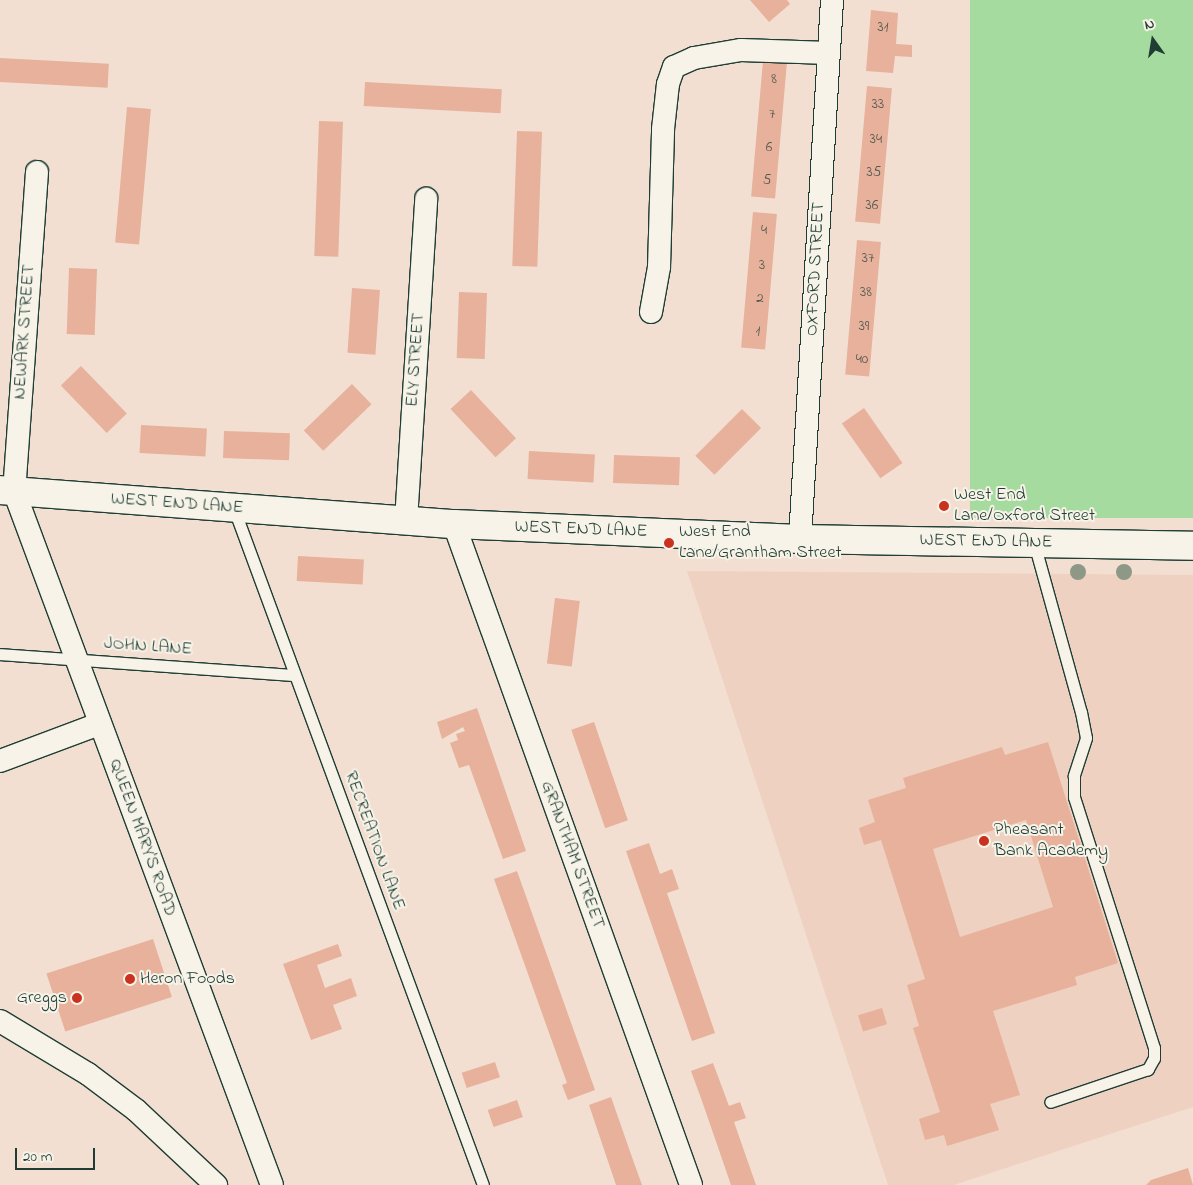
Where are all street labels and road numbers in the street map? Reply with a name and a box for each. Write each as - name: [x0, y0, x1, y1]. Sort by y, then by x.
- street label: OXFORD STREET: [802, 201, 830, 337]
- street label: NEWARK STREET: [10, 264, 40, 400]
- street label: ELY STREET: [402, 312, 430, 408]
- street label: WEST END LANE: [110, 489, 244, 519]
- street label: WEST END LANE: [514, 517, 648, 543]
- street label: WEST END LANE: [919, 530, 1053, 554]
- street label: JOHN LANE: [103, 633, 193, 661]
- street label: QUEEN MARY'S ROAD: [103, 756, 181, 920]
- street label: RECREATION LANE: [339, 768, 409, 914]
- street label: GRANTHAM STREET: [535, 778, 609, 932]

